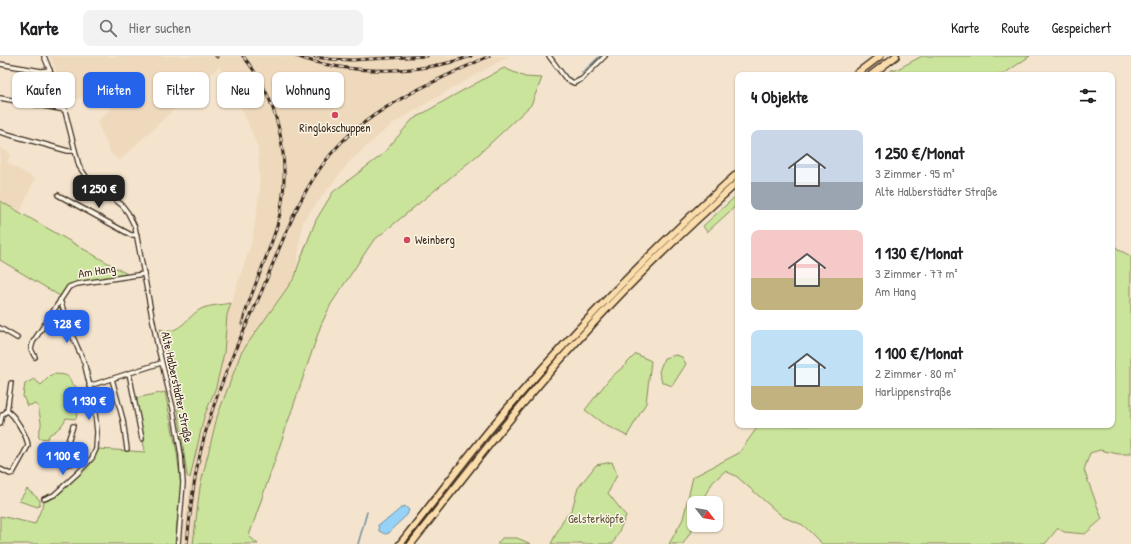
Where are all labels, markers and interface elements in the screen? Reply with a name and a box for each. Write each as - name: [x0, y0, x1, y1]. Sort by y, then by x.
- search box: [83, 10, 363, 46]
- text: Karte: [20, 15, 59, 41]
- icon: search: [97, 17, 119, 39]
- text: Hier suchen: [129, 17, 191, 38]
- text: Karte: [951, 18, 980, 37]
- text: Route: [1002, 18, 1030, 37]
- text: Gespeichert: [1052, 18, 1111, 37]
- chip: Kaufen: [12, 72, 75, 108]
- chip: Mieten: [83, 72, 145, 108]
- chip: Filter: [153, 72, 209, 108]
- chip: Neu: [217, 72, 264, 108]
- chip: Wohnung: [272, 72, 344, 108]
- text: 4 Objekte: [751, 85, 808, 108]
- icon: filters: [1077, 85, 1099, 107]
- marker: Ringlokschuppen: [330, 110, 340, 120]
- place label: Ringlokschuppen: [299, 119, 371, 136]
- text: 1 250 €/Monat: [875, 141, 964, 164]
- icon: home: [783, 146, 831, 194]
- text: 3 Zimmer · 95 m²: [875, 164, 955, 182]
- pin: 1 250 €: [62, 175, 136, 209]
- text: 1 250 €: [82, 179, 116, 197]
- text: Alte Halberstädter Straße: [875, 182, 998, 200]
- place label: Weinberg: [415, 231, 455, 248]
- marker: Weinberg: [402, 235, 412, 245]
- text: 1 130 €/Monat: [875, 241, 963, 264]
- icon: home: [783, 246, 831, 294]
- street label: Am Hang: [77, 259, 117, 282]
- text: 3 Zimmer · 77 m²: [875, 264, 957, 282]
- text: Am Hang: [875, 282, 916, 300]
- pin: 728 €: [39, 310, 95, 344]
- text: 728 €: [53, 314, 81, 332]
- street label: Alte Halberstädter Straße: [157, 330, 198, 444]
- text: 1 100 €/Monat: [875, 341, 963, 364]
- icon: home: [783, 346, 831, 394]
- text: 2 Zimmer · 80 m²: [875, 364, 956, 382]
- text: Harlippenstraße: [875, 382, 951, 400]
- pin: 1 130 €: [52, 387, 126, 421]
- text: 1 130 €: [72, 391, 106, 409]
- pin: 1 100 €: [26, 442, 100, 476]
- text: 1 100 €: [46, 446, 80, 464]
- north arrow: [687, 496, 723, 532]
- map controls: [687, 496, 723, 532]
- park label: Gelsterköpfe: [568, 510, 624, 527]

